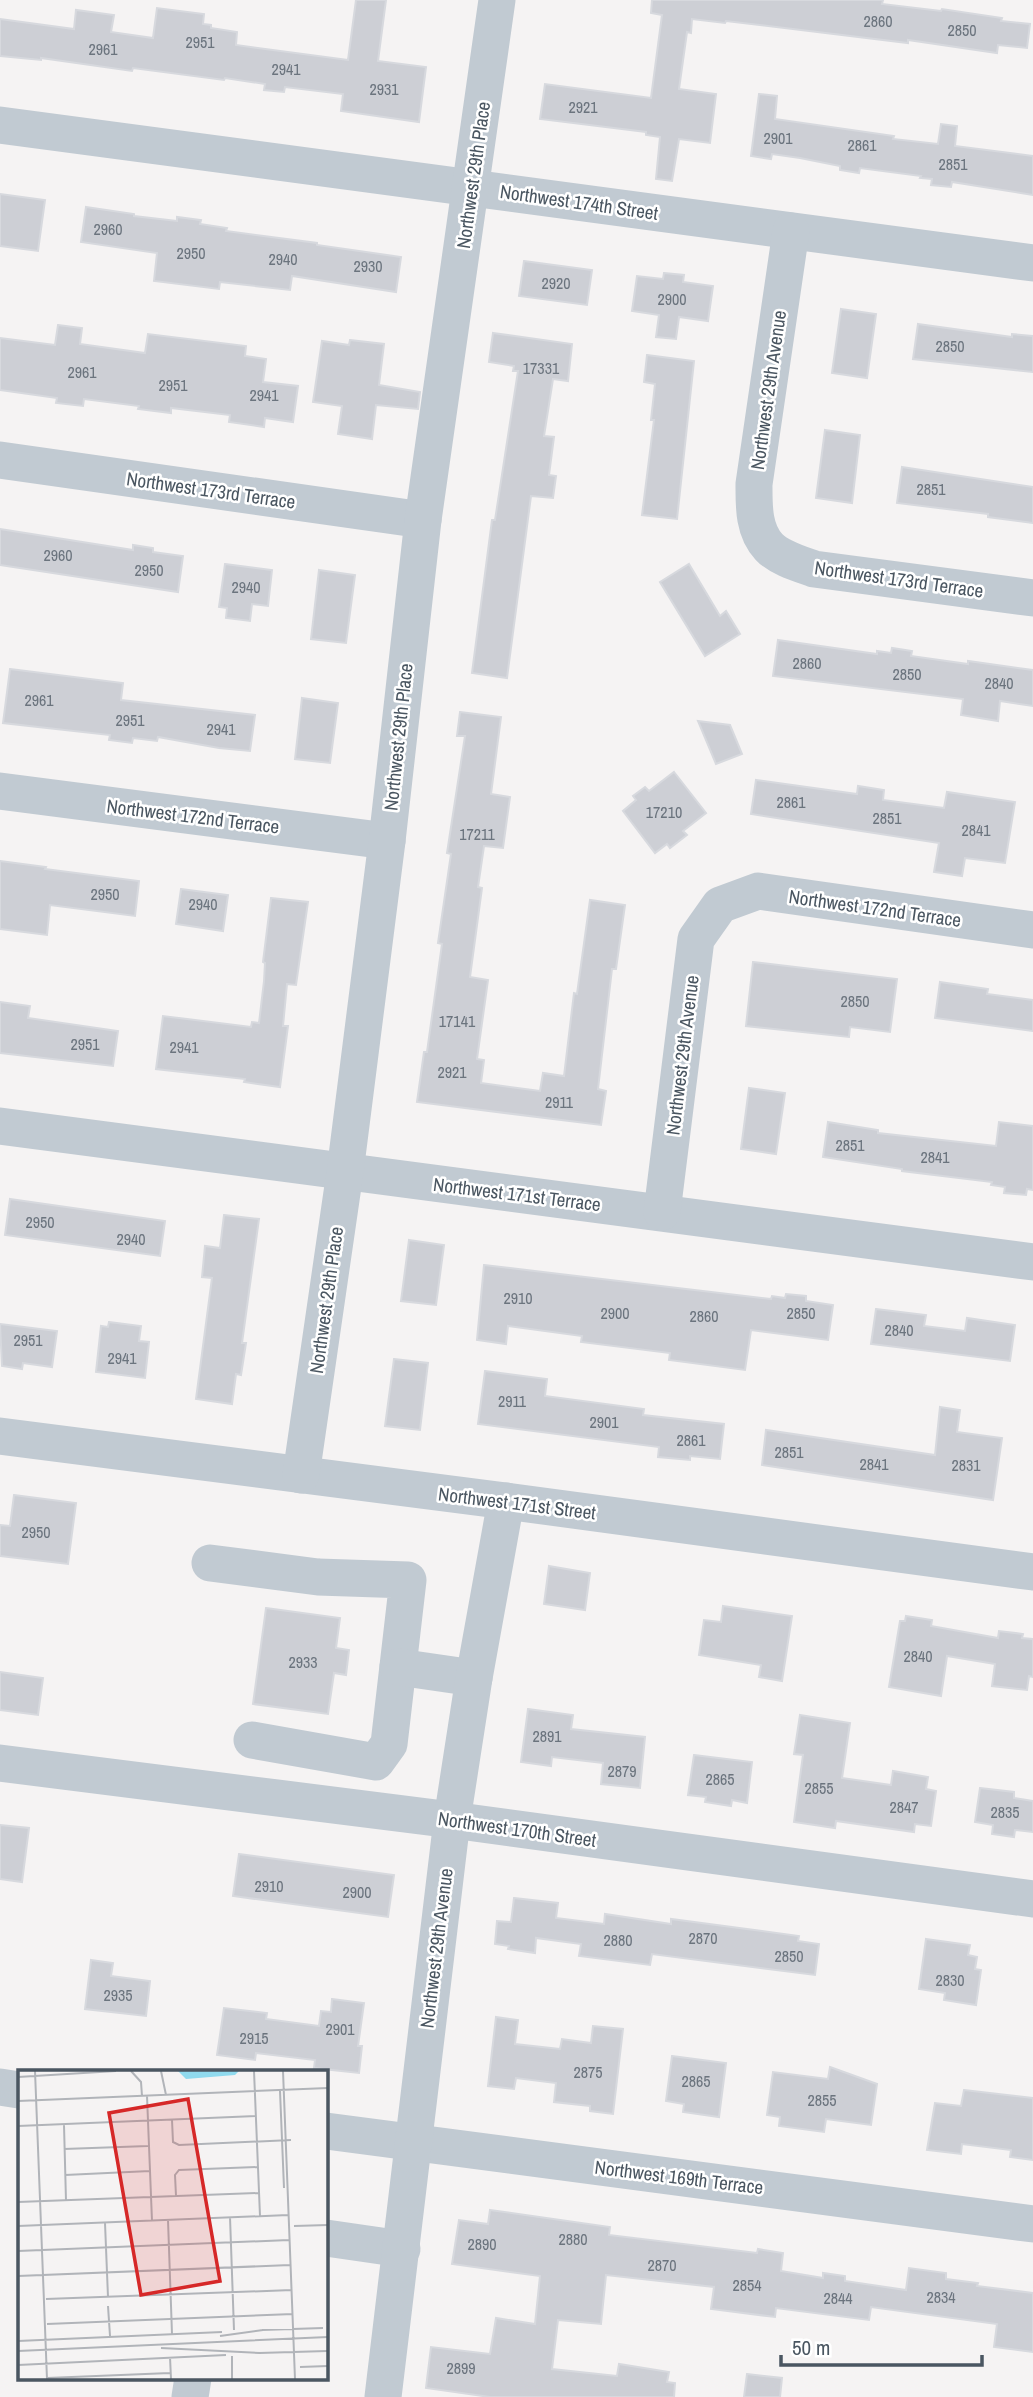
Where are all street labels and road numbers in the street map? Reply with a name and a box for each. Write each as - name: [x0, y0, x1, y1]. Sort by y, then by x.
- street label: Northwest 29th Place: [450, 100, 496, 250]
- street label: Northwest 174th Street: [498, 178, 660, 226]
- street label: Northwest 29th Avenue: [744, 309, 792, 471]
- street label: Northwest 173rd Terrace: [125, 465, 297, 515]
- street label: Northwest 173rd Terrace: [813, 554, 985, 604]
- street label: Northwest 29th Place: [377, 662, 419, 812]
- street label: Northwest 172nd Terrace: [105, 793, 281, 839]
- street label: Northwest 172nd Terrace: [787, 883, 963, 933]
- street label: Northwest 29th Avenue: [659, 974, 705, 1136]
- street label: Northwest 171st Terrace: [432, 1171, 602, 1217]
- street label: Northwest 29th Place: [303, 1225, 349, 1375]
- street label: Northwest 171st Street: [437, 1480, 598, 1526]
- street label: Northwest 170th Street: [436, 1805, 598, 1853]
- street label: Northwest 29th Avenue: [413, 1867, 459, 2029]
- street label: Northwest 169th Terrace: [593, 2154, 765, 2200]

